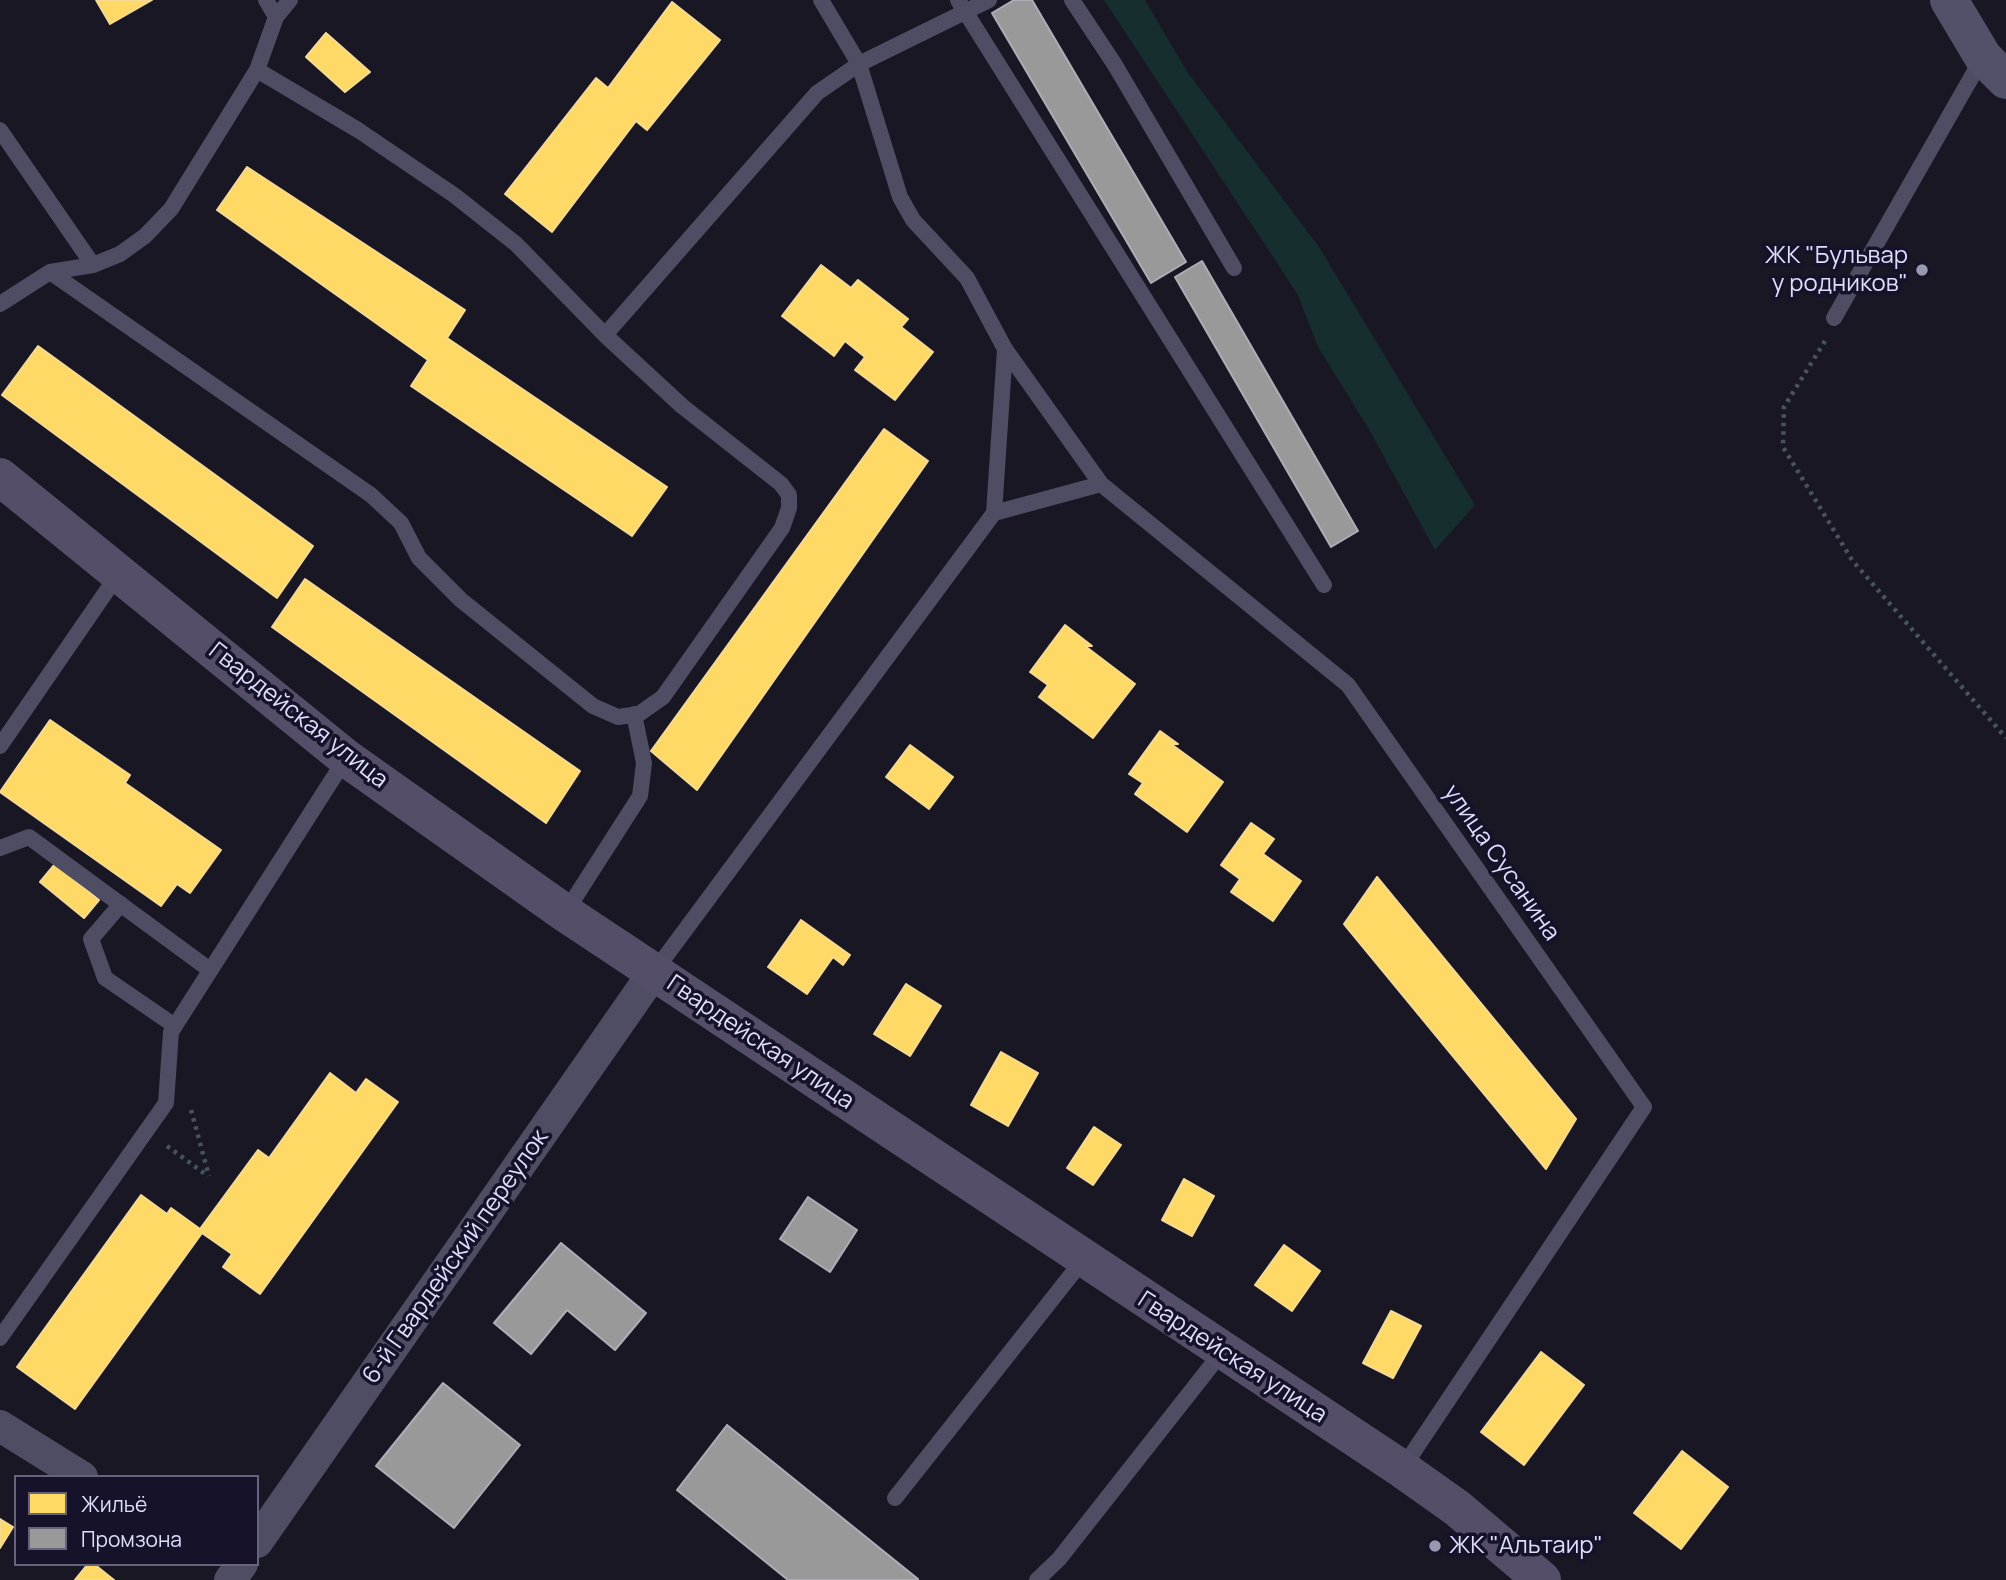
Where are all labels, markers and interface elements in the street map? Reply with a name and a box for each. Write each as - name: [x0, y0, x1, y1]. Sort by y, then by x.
- place label: ЖК "Бульвар у родников": [1765, 242, 1908, 298]
- marker: ЖК "Бульвар у родников": [1914, 262, 1930, 278]
- street label: Гвардейская улица: [203, 637, 393, 795]
- street label: улица Сусанина: [1436, 779, 1566, 947]
- street label: Гвардейская улица: [661, 970, 859, 1116]
- street label: 6-й Гвардейский переулок: [357, 1124, 555, 1390]
- street label: Гвардейская улица: [1132, 1286, 1332, 1430]
- legend: [14, 1475, 259, 1566]
- text: Жильё: [81, 1490, 147, 1518]
- text: Промзона: [81, 1525, 182, 1553]
- place label: ЖК "Альтаир": [1449, 1532, 1603, 1560]
- marker: ЖК "Альтаир": [1427, 1538, 1443, 1554]

